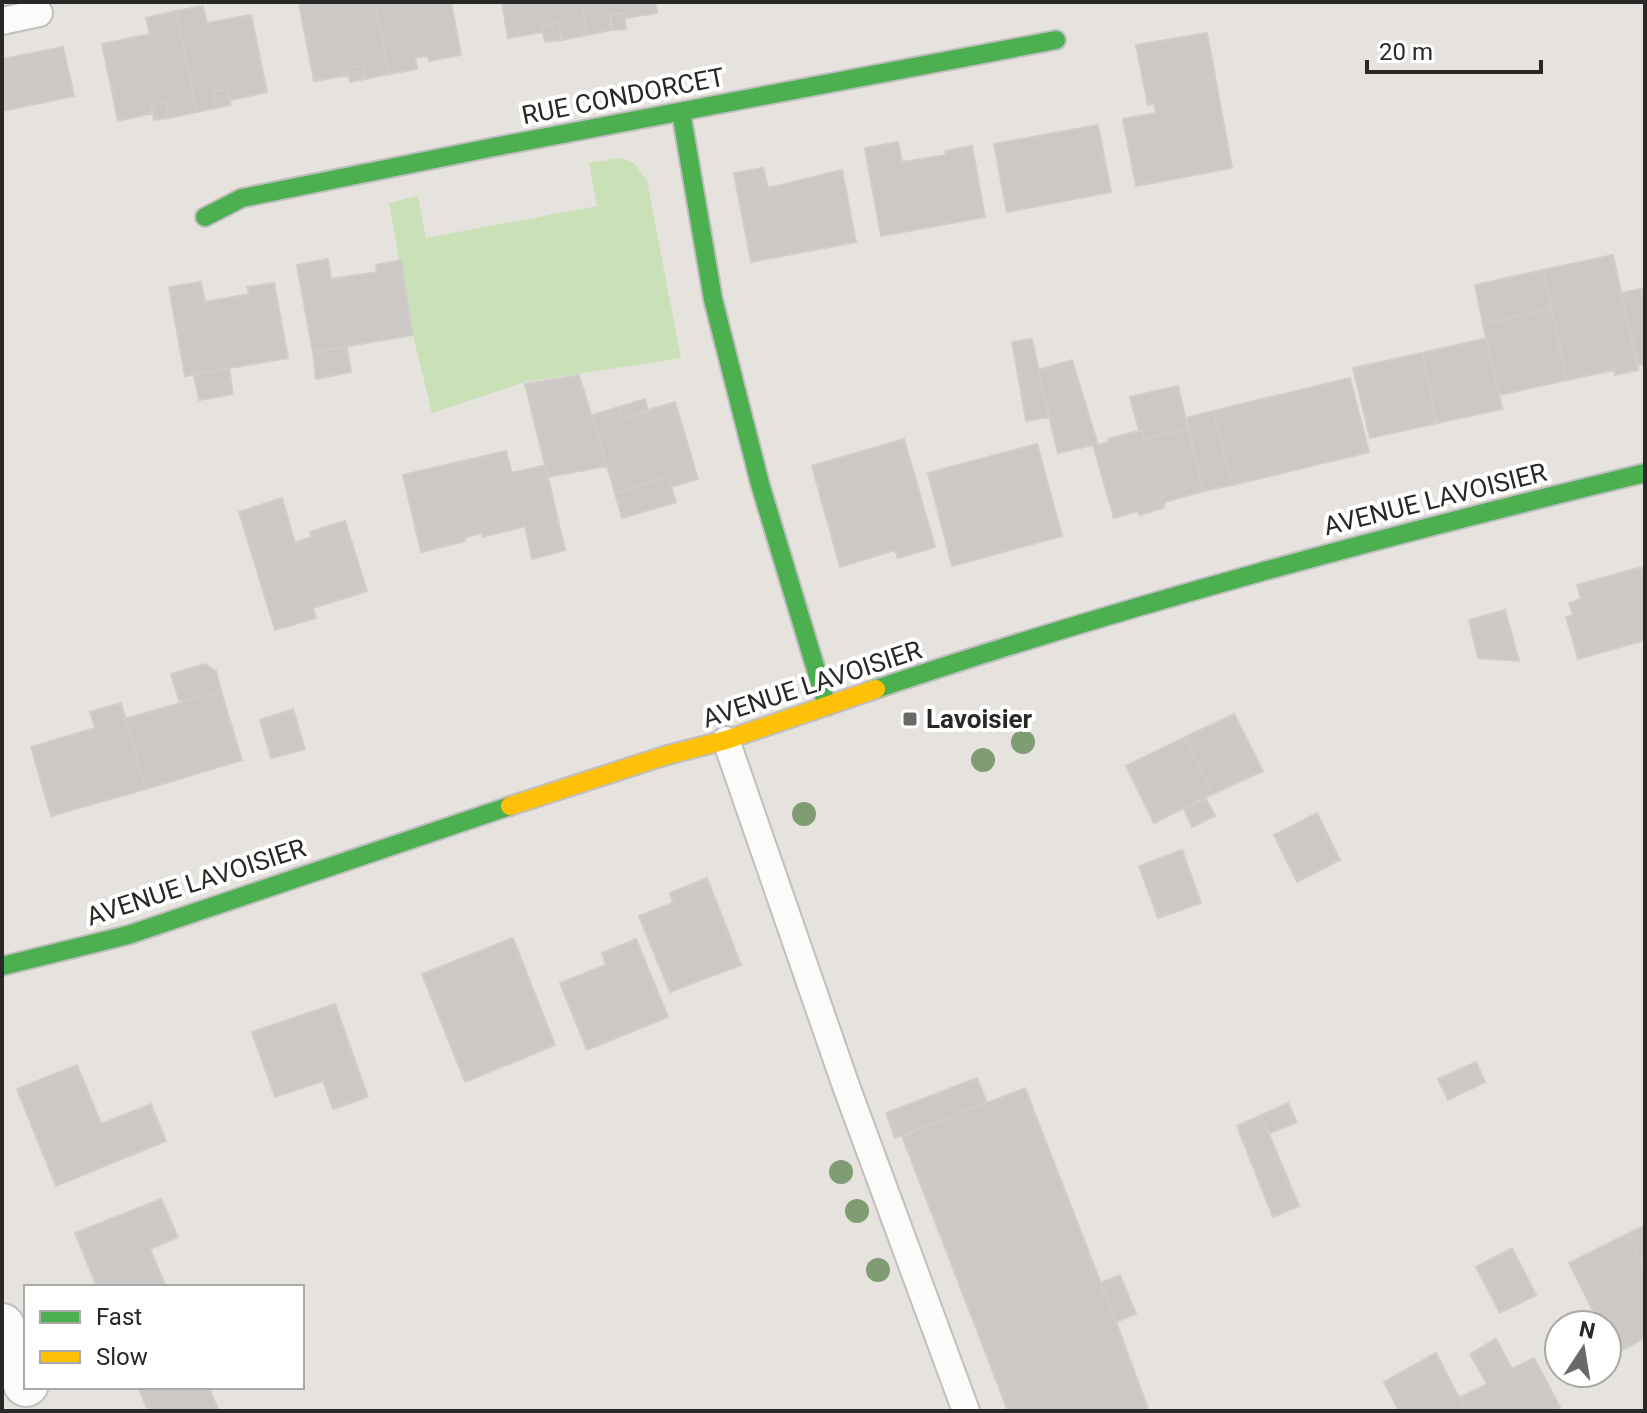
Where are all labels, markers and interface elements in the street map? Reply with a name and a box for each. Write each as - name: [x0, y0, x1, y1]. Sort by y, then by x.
- scale bar: [1367, 24, 1541, 74]
- text: 20 m: [1379, 38, 1433, 66]
- street label: RUE CONDORCET: [519, 62, 727, 130]
- street label: AVENUE LAVOISIER: [1320, 457, 1550, 541]
- street label: AVENUE LAVOISIER: [699, 634, 925, 734]
- place label: Lavoisier: [926, 704, 1033, 734]
- marker: Lavoisier: [901, 710, 919, 728]
- street label: AVENUE LAVOISIER: [83, 832, 309, 932]
- legend: [24, 1285, 304, 1389]
- text: Fast: [96, 1303, 142, 1331]
- north arrow: [1543, 1309, 1623, 1389]
- text: N: [1577, 1316, 1597, 1344]
- text: Slow: [96, 1343, 148, 1371]

